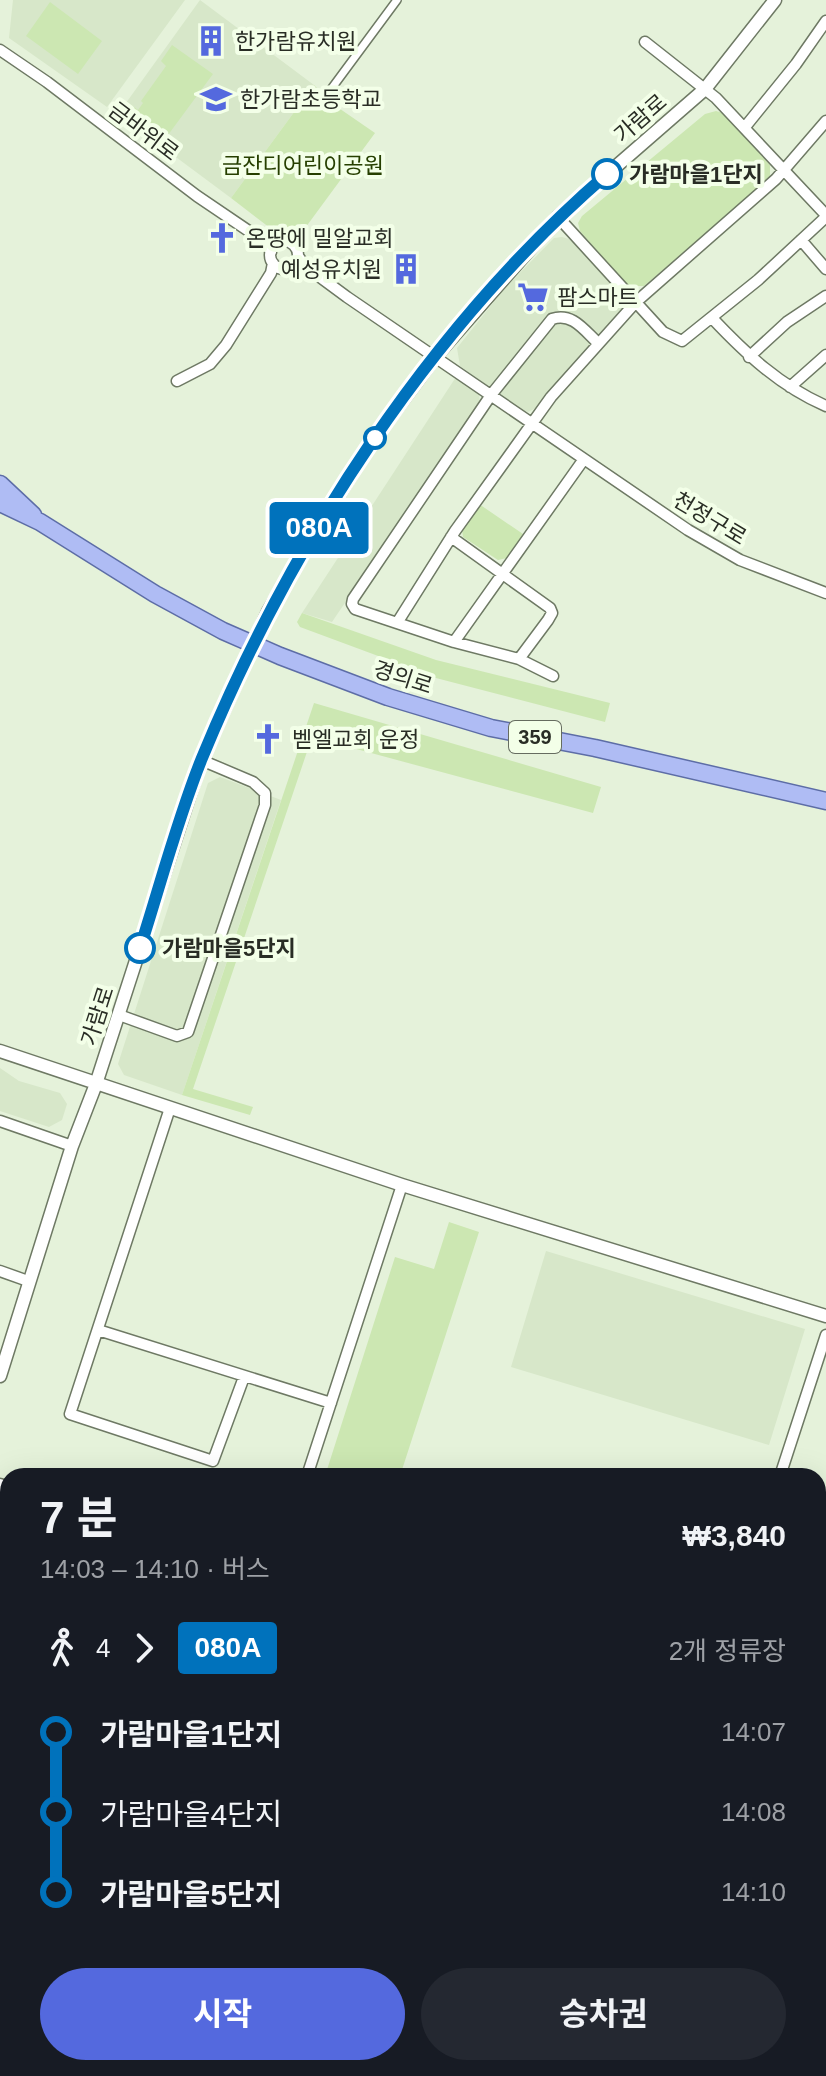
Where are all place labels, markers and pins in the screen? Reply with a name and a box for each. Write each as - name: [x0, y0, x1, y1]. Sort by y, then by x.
- building icon: 한가람유치원: [194, 24, 228, 58]
- place label: 한가람유치원: [235, 29, 356, 54]
- school or university icon: 한가람초등학교: [199, 82, 233, 116]
- place label: 한가람초등학교: [240, 87, 382, 112]
- marker: 가람마을1단지: [592, 159, 622, 189]
- place label: 가람마을1단지: [629, 162, 763, 187]
- church icon: 온땅에 밀알교회: [205, 221, 239, 255]
- place label: 온땅에 밀알교회: [246, 226, 394, 251]
- building icon: 예성유치원: [389, 252, 423, 286]
- place label: 예성유치원: [281, 257, 382, 282]
- supermarket icon: 팜스마트: [516, 280, 550, 314]
- place label: 팜스마트: [557, 285, 638, 310]
- unlabelled marker: [364, 427, 386, 449]
- church icon: 벧엘교회 운정: [251, 722, 285, 756]
- place label: 벧엘교회 운정: [292, 727, 420, 752]
- marker: 가람마을5단지: [125, 933, 155, 963]
- place label: 가람마을5단지: [162, 936, 296, 961]

